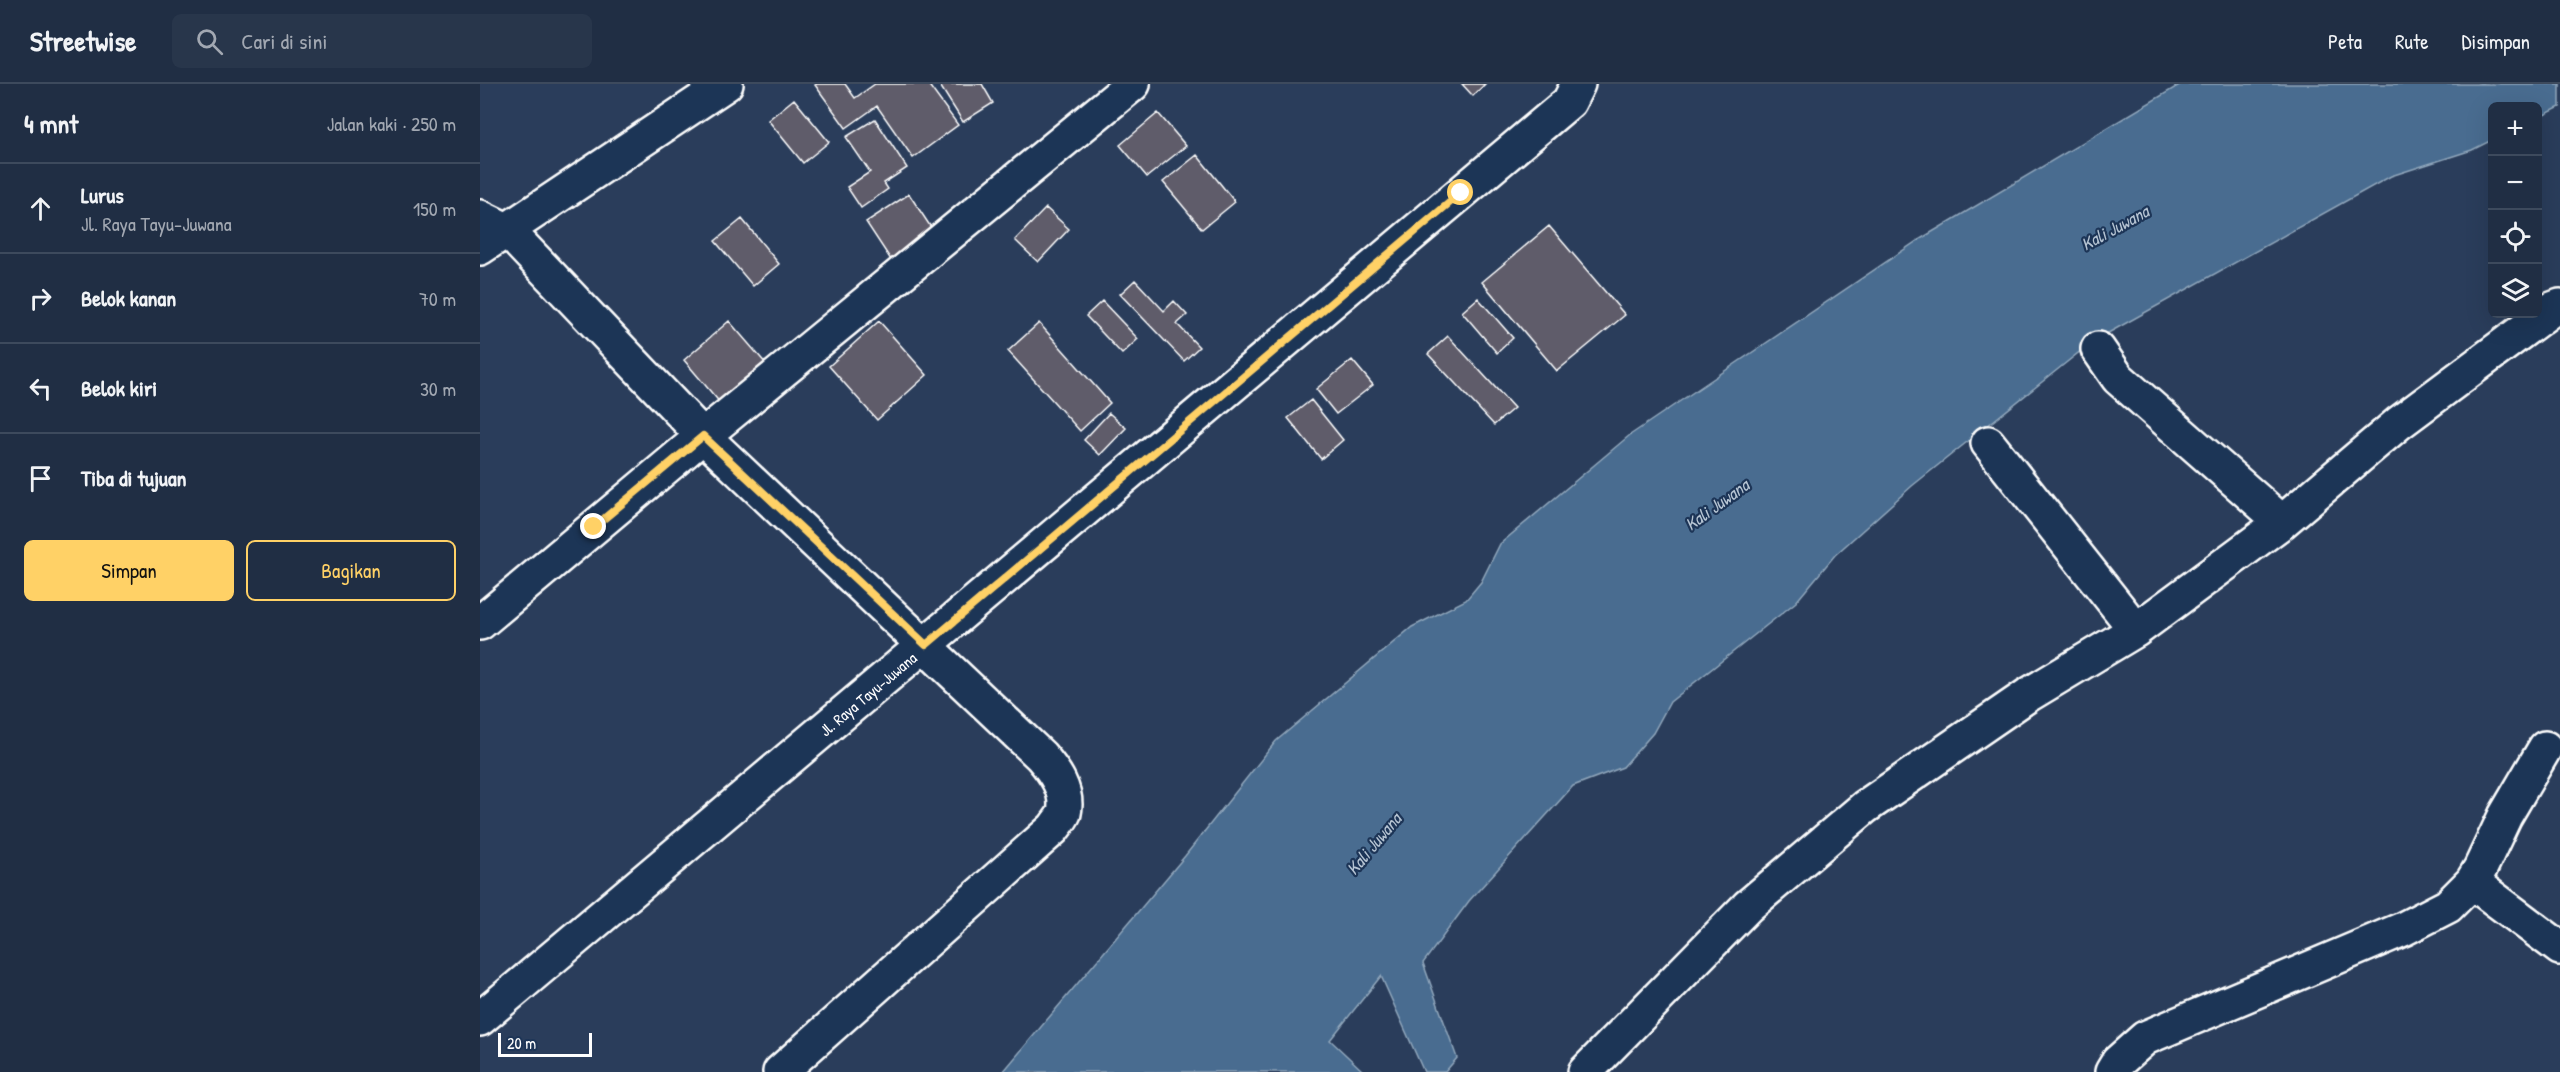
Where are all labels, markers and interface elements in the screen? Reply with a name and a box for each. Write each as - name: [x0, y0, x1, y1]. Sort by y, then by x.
- search box: [172, 14, 592, 68]
- text: Streetwise: [30, 22, 136, 60]
- icon: search: [193, 25, 226, 58]
- text: Cari di sini: [241, 26, 327, 56]
- text: Peta: [2328, 27, 2362, 56]
- text: Rute: [2395, 27, 2429, 56]
- text: Disimpan: [2462, 27, 2530, 56]
- map controls: [2488, 102, 2542, 318]
- button: +: [2488, 102, 2542, 156]
- text: 4 mnt: [24, 106, 78, 141]
- text: Jalan kaki · 250 m: [327, 110, 456, 137]
- button: −: [2488, 156, 2542, 210]
- route start: [1447, 179, 1473, 205]
- text: Lurus: [81, 180, 124, 210]
- icon: ahead: [24, 192, 57, 225]
- text: 150 m: [413, 195, 456, 222]
- water label: Kali Juwana: [2076, 198, 2155, 256]
- text: Jl. Raya Tayu-Juwana: [81, 210, 232, 237]
- button: locate: [2488, 210, 2542, 264]
- button: layers: [2488, 264, 2542, 318]
- icon: right: [24, 282, 57, 315]
- text: Belok kanan: [81, 283, 176, 313]
- text: 70 m: [419, 285, 456, 312]
- icon: left: [24, 372, 57, 405]
- text: Belok kiri: [81, 373, 157, 403]
- text: 30 m: [420, 375, 456, 402]
- icon: arrive: [24, 462, 57, 495]
- text: Tiba di tujuan: [81, 463, 186, 493]
- water label: Kali Juwana: [1679, 472, 1756, 536]
- route end: [580, 513, 606, 539]
- button: Simpan: [24, 540, 234, 601]
- button: Bagikan: [246, 540, 456, 601]
- street label: Jl. Raya Tayu-Juwana: [815, 647, 921, 741]
- water label: Kali Juwana: [1340, 806, 1408, 880]
- scale bar: [498, 1030, 592, 1058]
- text: 20 m: [507, 1032, 536, 1054]

